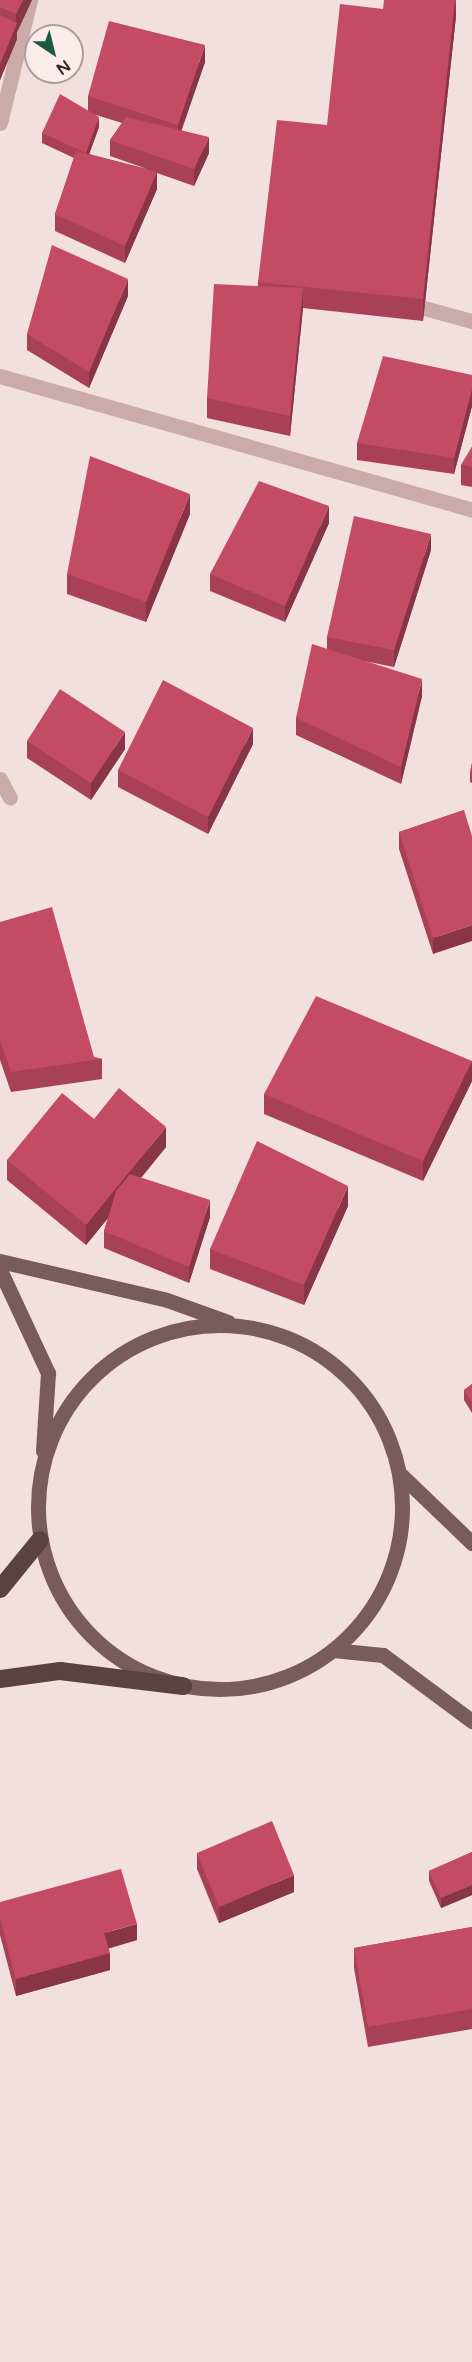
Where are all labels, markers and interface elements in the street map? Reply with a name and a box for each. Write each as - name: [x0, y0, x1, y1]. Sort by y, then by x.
- north arrow: [24, 24, 84, 84]
- text: N: [52, 55, 74, 79]

